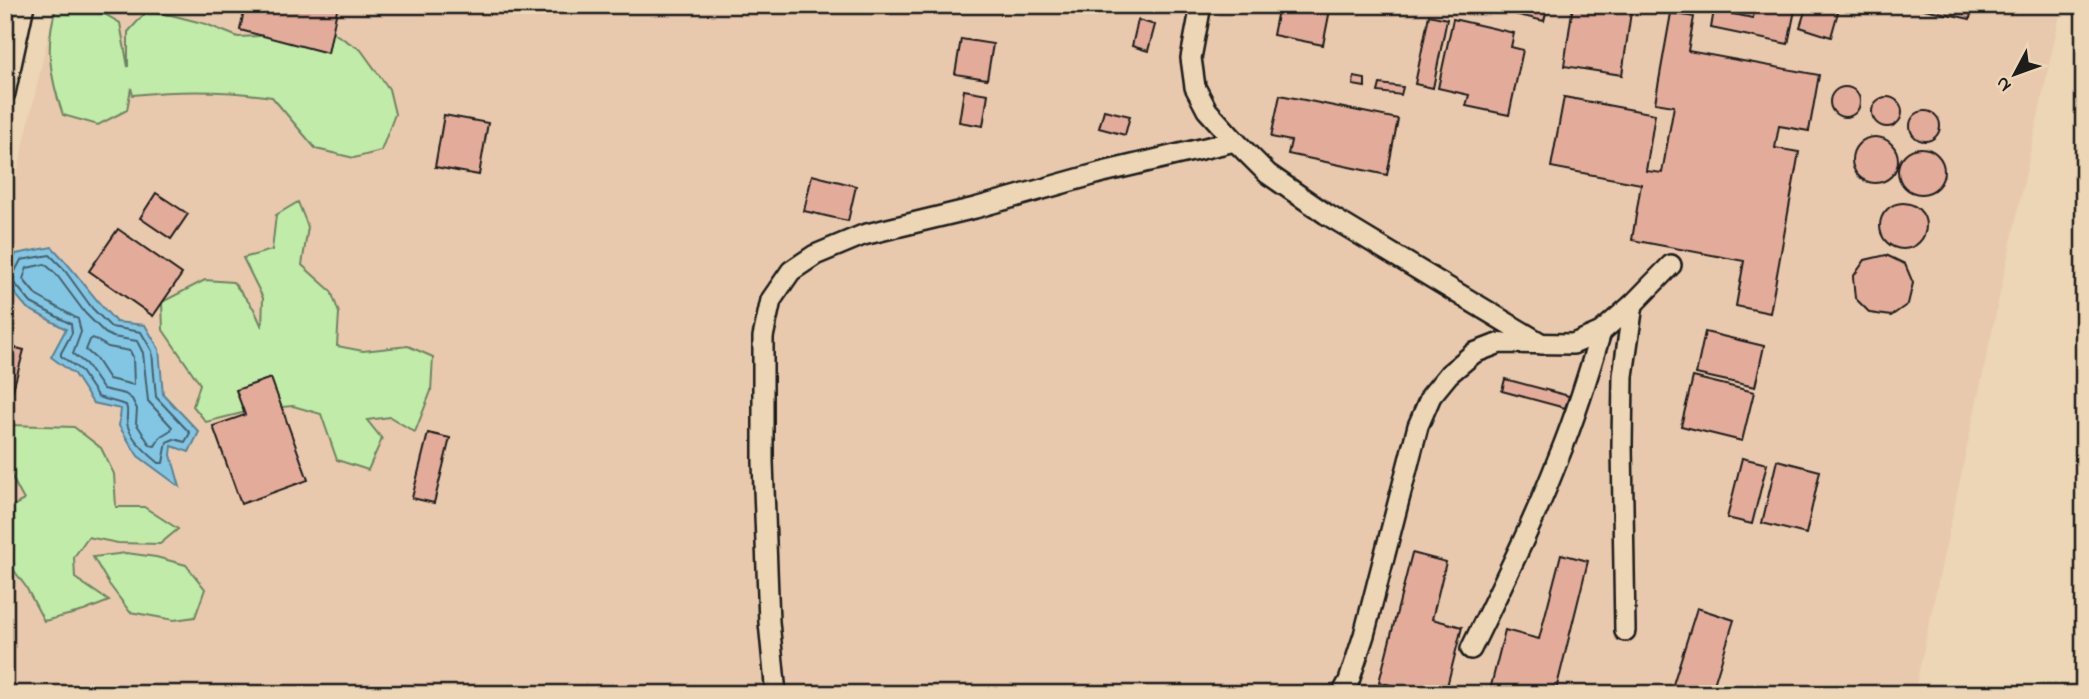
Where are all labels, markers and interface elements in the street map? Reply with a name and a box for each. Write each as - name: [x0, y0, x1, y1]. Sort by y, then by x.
- north arrow: [1980, 38, 2050, 108]
- text: N: [1990, 70, 2018, 97]

